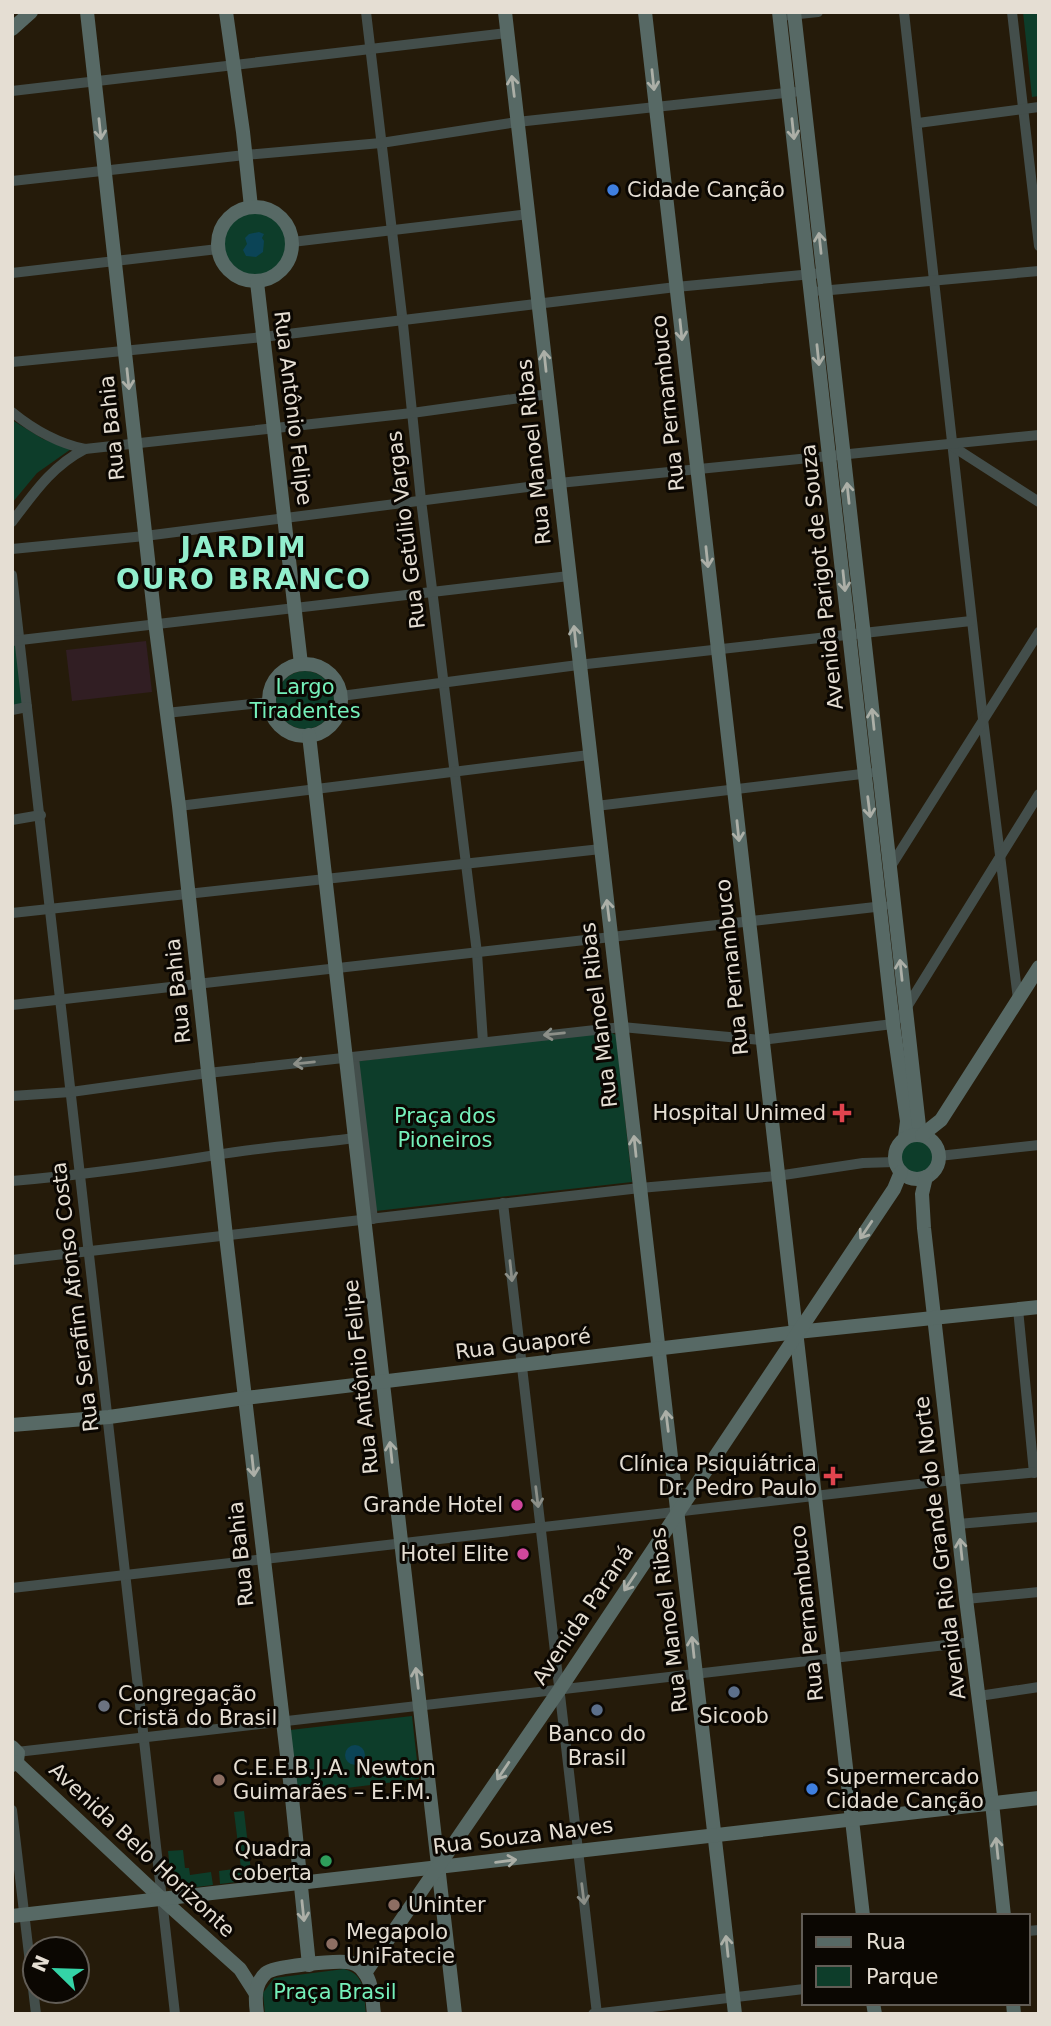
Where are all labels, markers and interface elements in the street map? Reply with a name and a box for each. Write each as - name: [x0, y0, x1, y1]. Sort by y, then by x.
- one-way arrow: [647, 68, 660, 91]
- one-way arrow: [507, 75, 520, 98]
- one-way arrow: [94, 117, 107, 140]
- one-way arrow: [786, 117, 799, 140]
- place label: Cidade Canção: [627, 178, 785, 202]
- marker: Cidade Canção: [605, 182, 621, 198]
- one-way arrow: [813, 232, 826, 255]
- street label: Rua Antônio Felipe: [269, 309, 317, 507]
- street label: Rua Pernambuco: [647, 314, 689, 492]
- one-way arrow: [675, 319, 688, 341]
- one-way arrow: [812, 343, 825, 366]
- one-way arrow: [539, 350, 552, 373]
- street label: Rua Manoel Ribas: [512, 358, 556, 546]
- one-way arrow: [121, 367, 134, 390]
- street label: Rua Bahia: [95, 374, 129, 482]
- street label: Rua Getúlio Vargas: [382, 430, 430, 630]
- street label: Avenida Parigot de Souza: [796, 443, 848, 711]
- one-way arrow: [841, 482, 854, 505]
- district label: JARDIM OURO BRANCO: [116, 531, 372, 596]
- one-way arrow: [701, 545, 714, 567]
- one-way arrow: [838, 569, 851, 592]
- one-way arrow: [568, 625, 581, 648]
- park label: Largo Tiradentes: [248, 675, 361, 723]
- one-way arrow: [867, 708, 880, 731]
- one-way arrow: [863, 795, 876, 818]
- one-way arrow: [732, 819, 745, 842]
- street label: Rua Pernambuco: [711, 878, 753, 1056]
- one-way arrow: [602, 899, 615, 922]
- street label: Rua Manoel Ribas: [576, 921, 622, 1109]
- street label: Rua Bahia: [161, 937, 195, 1045]
- one-way arrow: [894, 959, 907, 982]
- one-way arrow: [543, 1028, 566, 1041]
- one-way arrow: [293, 1057, 316, 1070]
- place label: Hospital Unimed: [652, 1101, 826, 1125]
- marker: Hospital Unimed: [832, 1103, 852, 1123]
- park label: Praça dos Pioneiros: [394, 1104, 496, 1152]
- one-way arrow: [629, 1135, 642, 1158]
- street label: Rua Serafim Afonso Costa: [47, 1161, 103, 1433]
- one-way arrow: [859, 1220, 873, 1239]
- one-way arrow: [505, 1259, 518, 1282]
- street label: Rua Antônio Felipe: [339, 1278, 383, 1476]
- street label: Rua Guaporé: [454, 1324, 592, 1364]
- street label: Avenida Rio Grande do Norte: [909, 1395, 971, 1701]
- one-way arrow: [660, 1410, 673, 1433]
- one-way arrow: [384, 1441, 397, 1464]
- place label: Clínica Psiquiátrica Dr. Pedro Paulo: [619, 1452, 817, 1500]
- one-way arrow: [246, 1454, 259, 1477]
- marker: Clínica Psiquiátrica Dr. Pedro Paulo: [823, 1466, 843, 1486]
- one-way arrow: [531, 1485, 544, 1508]
- place label: Grande Hotel: [363, 1493, 503, 1517]
- marker: Grande Hotel: [509, 1497, 525, 1513]
- street label: Rua Bahia: [224, 1500, 258, 1608]
- street label: Rua Pernambuco: [786, 1524, 828, 1702]
- street label: Rua Manoel Ribas: [646, 1526, 692, 1714]
- one-way arrow: [954, 1538, 967, 1561]
- street label: Avenida Paraná: [528, 1541, 638, 1689]
- place label: Hotel Elite: [401, 1542, 509, 1566]
- marker: Hotel Elite: [515, 1546, 531, 1562]
- one-way arrow: [623, 1572, 638, 1591]
- one-way arrow: [686, 1636, 699, 1659]
- one-way arrow: [410, 1667, 423, 1690]
- place label: Congregação Cristã do Brasil: [118, 1682, 277, 1730]
- marker: Sicoob: [726, 1684, 742, 1700]
- marker: Congregação Cristã do Brasil: [96, 1698, 112, 1714]
- marker: Banco do Brasil: [589, 1702, 605, 1718]
- place label: Sicoob: [699, 1704, 769, 1728]
- place label: Banco do Brasil: [548, 1722, 646, 1770]
- place label: C.E.E.B.J.A. Newton Guimarães – E.F.M.: [233, 1756, 436, 1804]
- street label: Avenida Belo Horizonte: [44, 1758, 240, 1942]
- one-way arrow: [496, 1761, 511, 1780]
- place label: Supermercado Cidade Canção: [826, 1765, 984, 1813]
- marker: C.E.E.B.J.A. Newton Guimarães – E.F.M.: [211, 1772, 227, 1788]
- marker: Supermercado Cidade Canção: [804, 1781, 820, 1797]
- street label: Rua Souza Naves: [431, 1813, 615, 1859]
- place label: Quadra coberta: [232, 1837, 312, 1885]
- one-way arrow: [990, 1837, 1003, 1860]
- marker: Quadra coberta: [318, 1853, 334, 1869]
- one-way arrow: [494, 1854, 516, 1867]
- one-way arrow: [577, 1882, 590, 1904]
- place label: Uninter: [408, 1893, 486, 1917]
- marker: Uninter: [386, 1897, 402, 1913]
- one-way arrow: [296, 1899, 309, 1922]
- legend: [802, 1914, 1030, 2005]
- place label: Megapolo UniFatecie: [346, 1920, 455, 1968]
- text: Rua: [866, 1930, 906, 1954]
- north arrow: [21, 1935, 91, 2005]
- one-way arrow: [720, 1935, 733, 1958]
- marker: Megapolo UniFatecie: [324, 1936, 340, 1952]
- text: N: [27, 1952, 54, 1975]
- text: Parque: [866, 1965, 938, 1989]
- park label: Praça Brasil: [273, 1980, 397, 2004]

